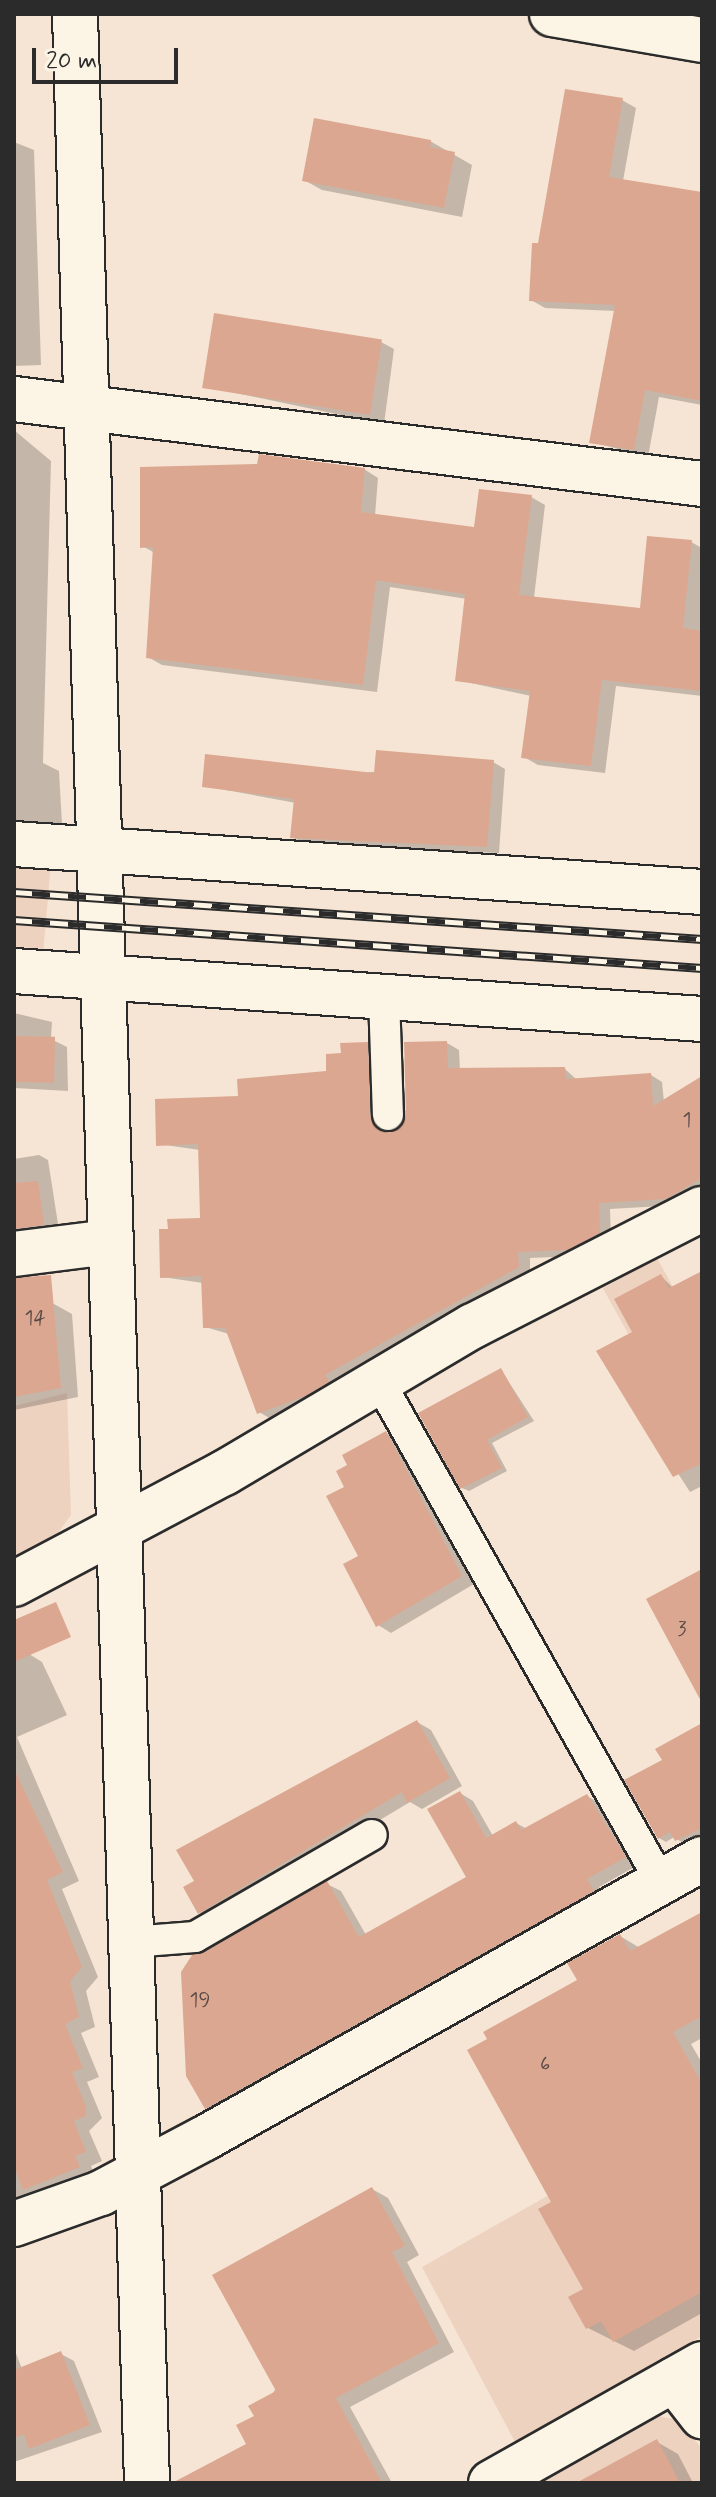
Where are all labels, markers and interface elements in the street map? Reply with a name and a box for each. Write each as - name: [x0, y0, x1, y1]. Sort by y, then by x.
- scale bar: [36, 32, 182, 82]
- text: 20 m: [46, 46, 97, 77]
- house number: 1: [683, 1108, 691, 1132]
- house number: 14: [24, 1306, 46, 1330]
- house number: 3: [677, 1617, 687, 1641]
- house number: 19: [190, 1988, 210, 2012]
- house number: 6: [540, 2052, 550, 2076]

